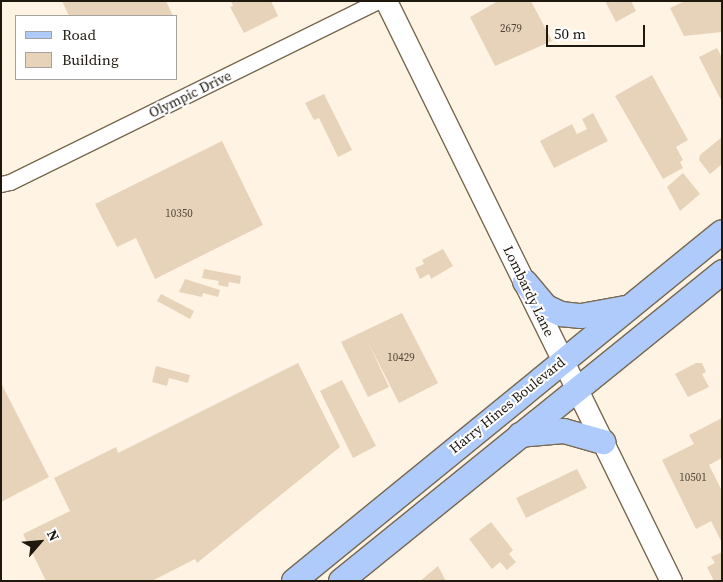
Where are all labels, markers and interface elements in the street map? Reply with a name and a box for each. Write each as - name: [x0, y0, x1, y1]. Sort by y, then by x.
- legend: [15, 15, 178, 80]
- scale bar: [548, 15, 647, 47]
- house number: 2679: [500, 22, 522, 36]
- text: 50 m: [554, 23, 586, 44]
- text: Road: [62, 24, 96, 45]
- text: Building: [62, 49, 119, 70]
- street label: Olympic Drive: [146, 67, 234, 121]
- house number: 10350: [165, 207, 193, 221]
- street label: Lombardy Lane: [500, 243, 558, 339]
- house number: 10429: [387, 351, 415, 365]
- street label: Harry Hines Boulevard: [446, 353, 568, 457]
- house number: 10501: [679, 471, 707, 485]
- north arrow: [15, 517, 65, 567]
- text: N: [42, 526, 65, 544]

